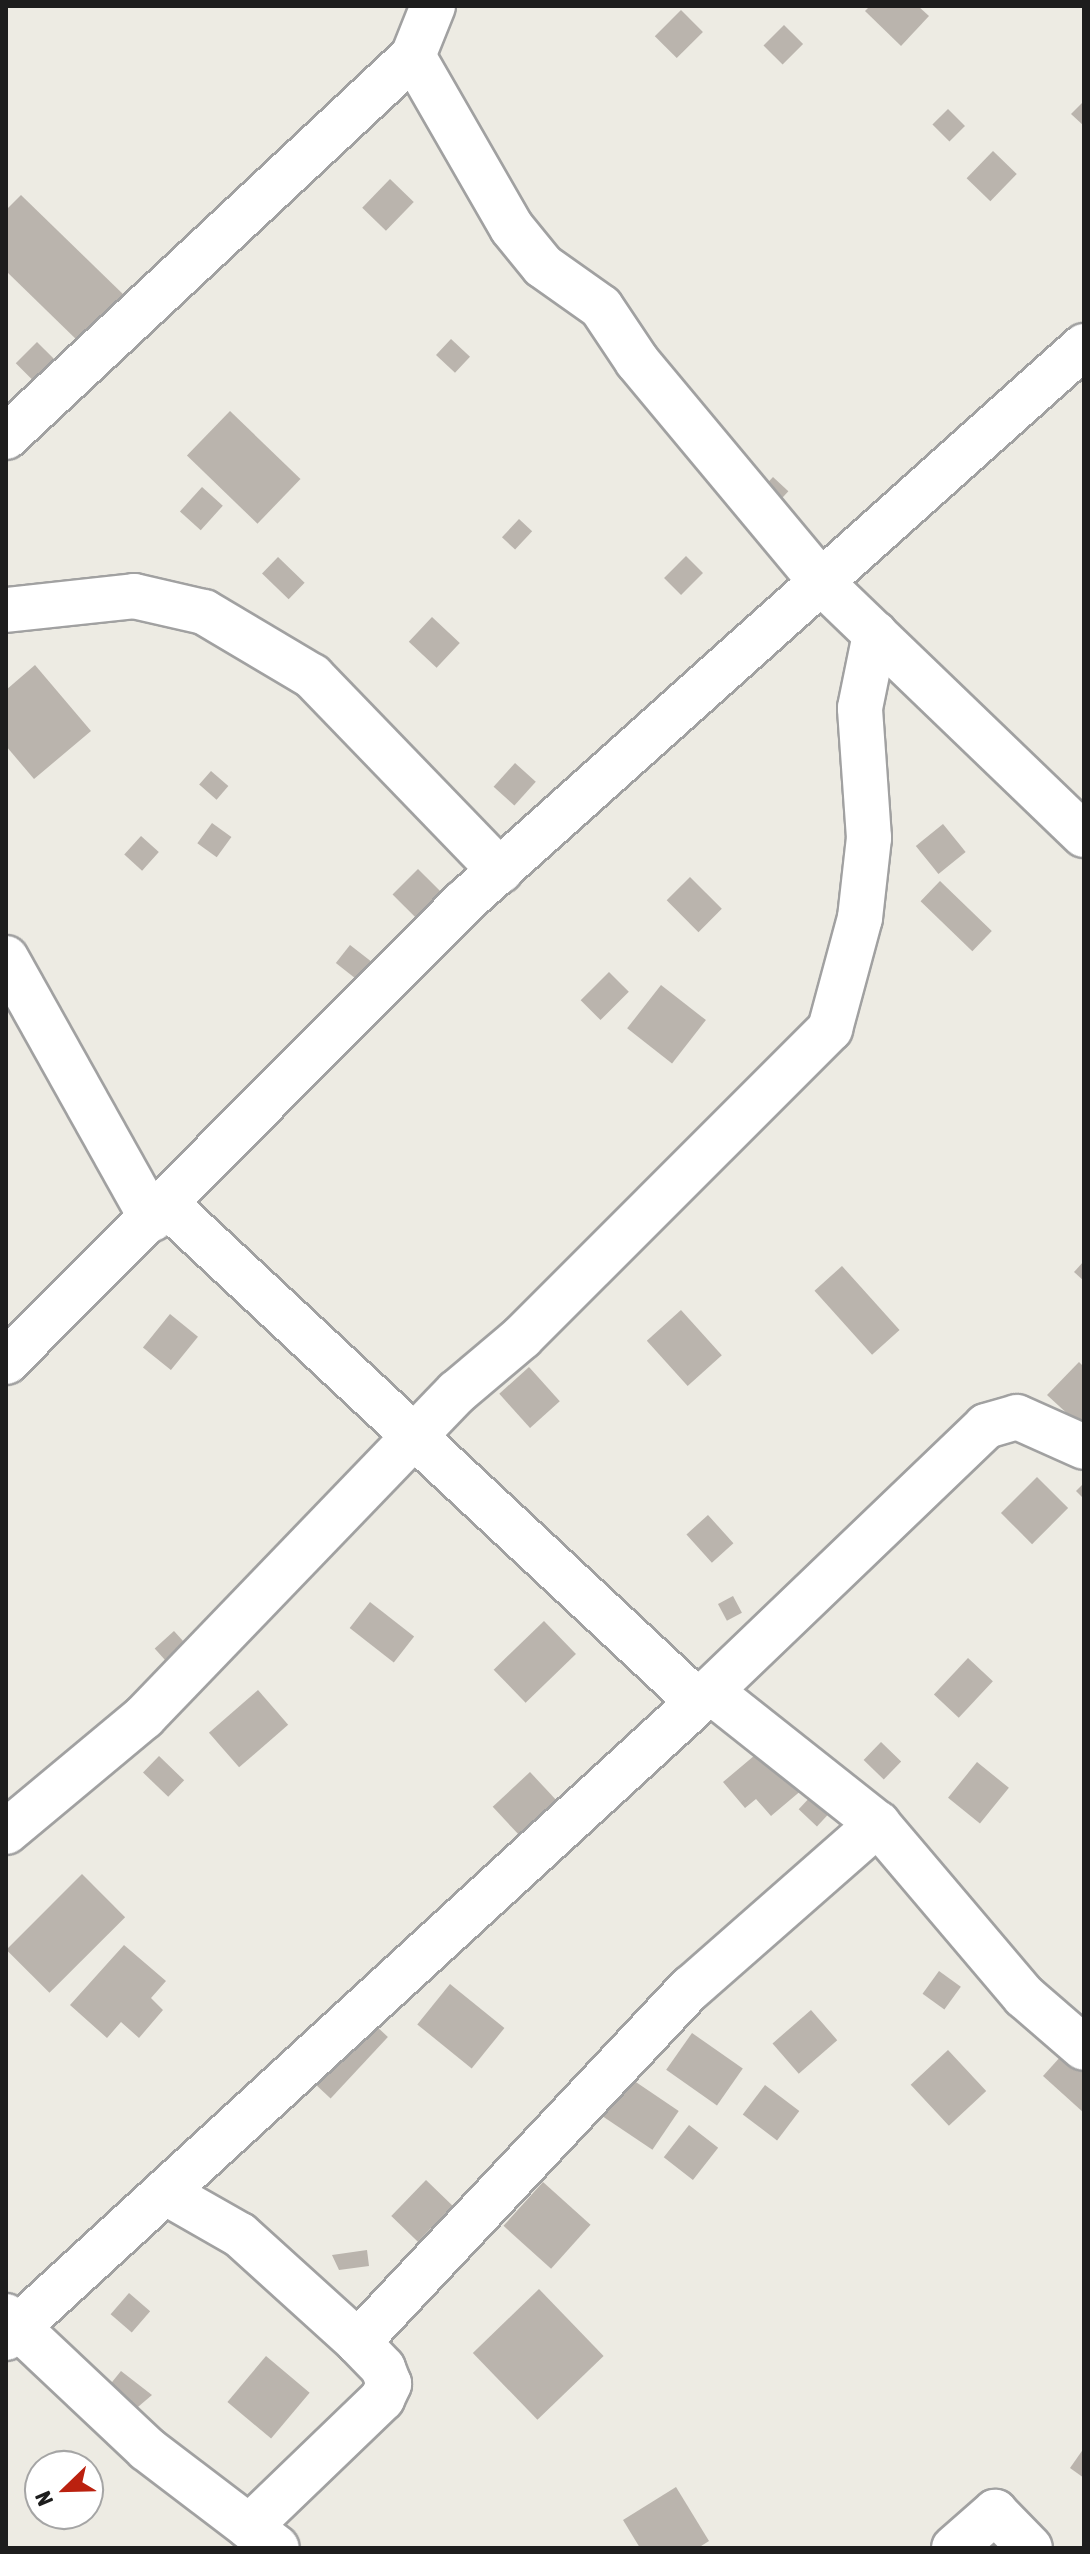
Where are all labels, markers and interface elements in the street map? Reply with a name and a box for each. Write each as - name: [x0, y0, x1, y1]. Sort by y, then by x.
- north arrow: [24, 2450, 104, 2530]
- text: N: [29, 2488, 58, 2510]

